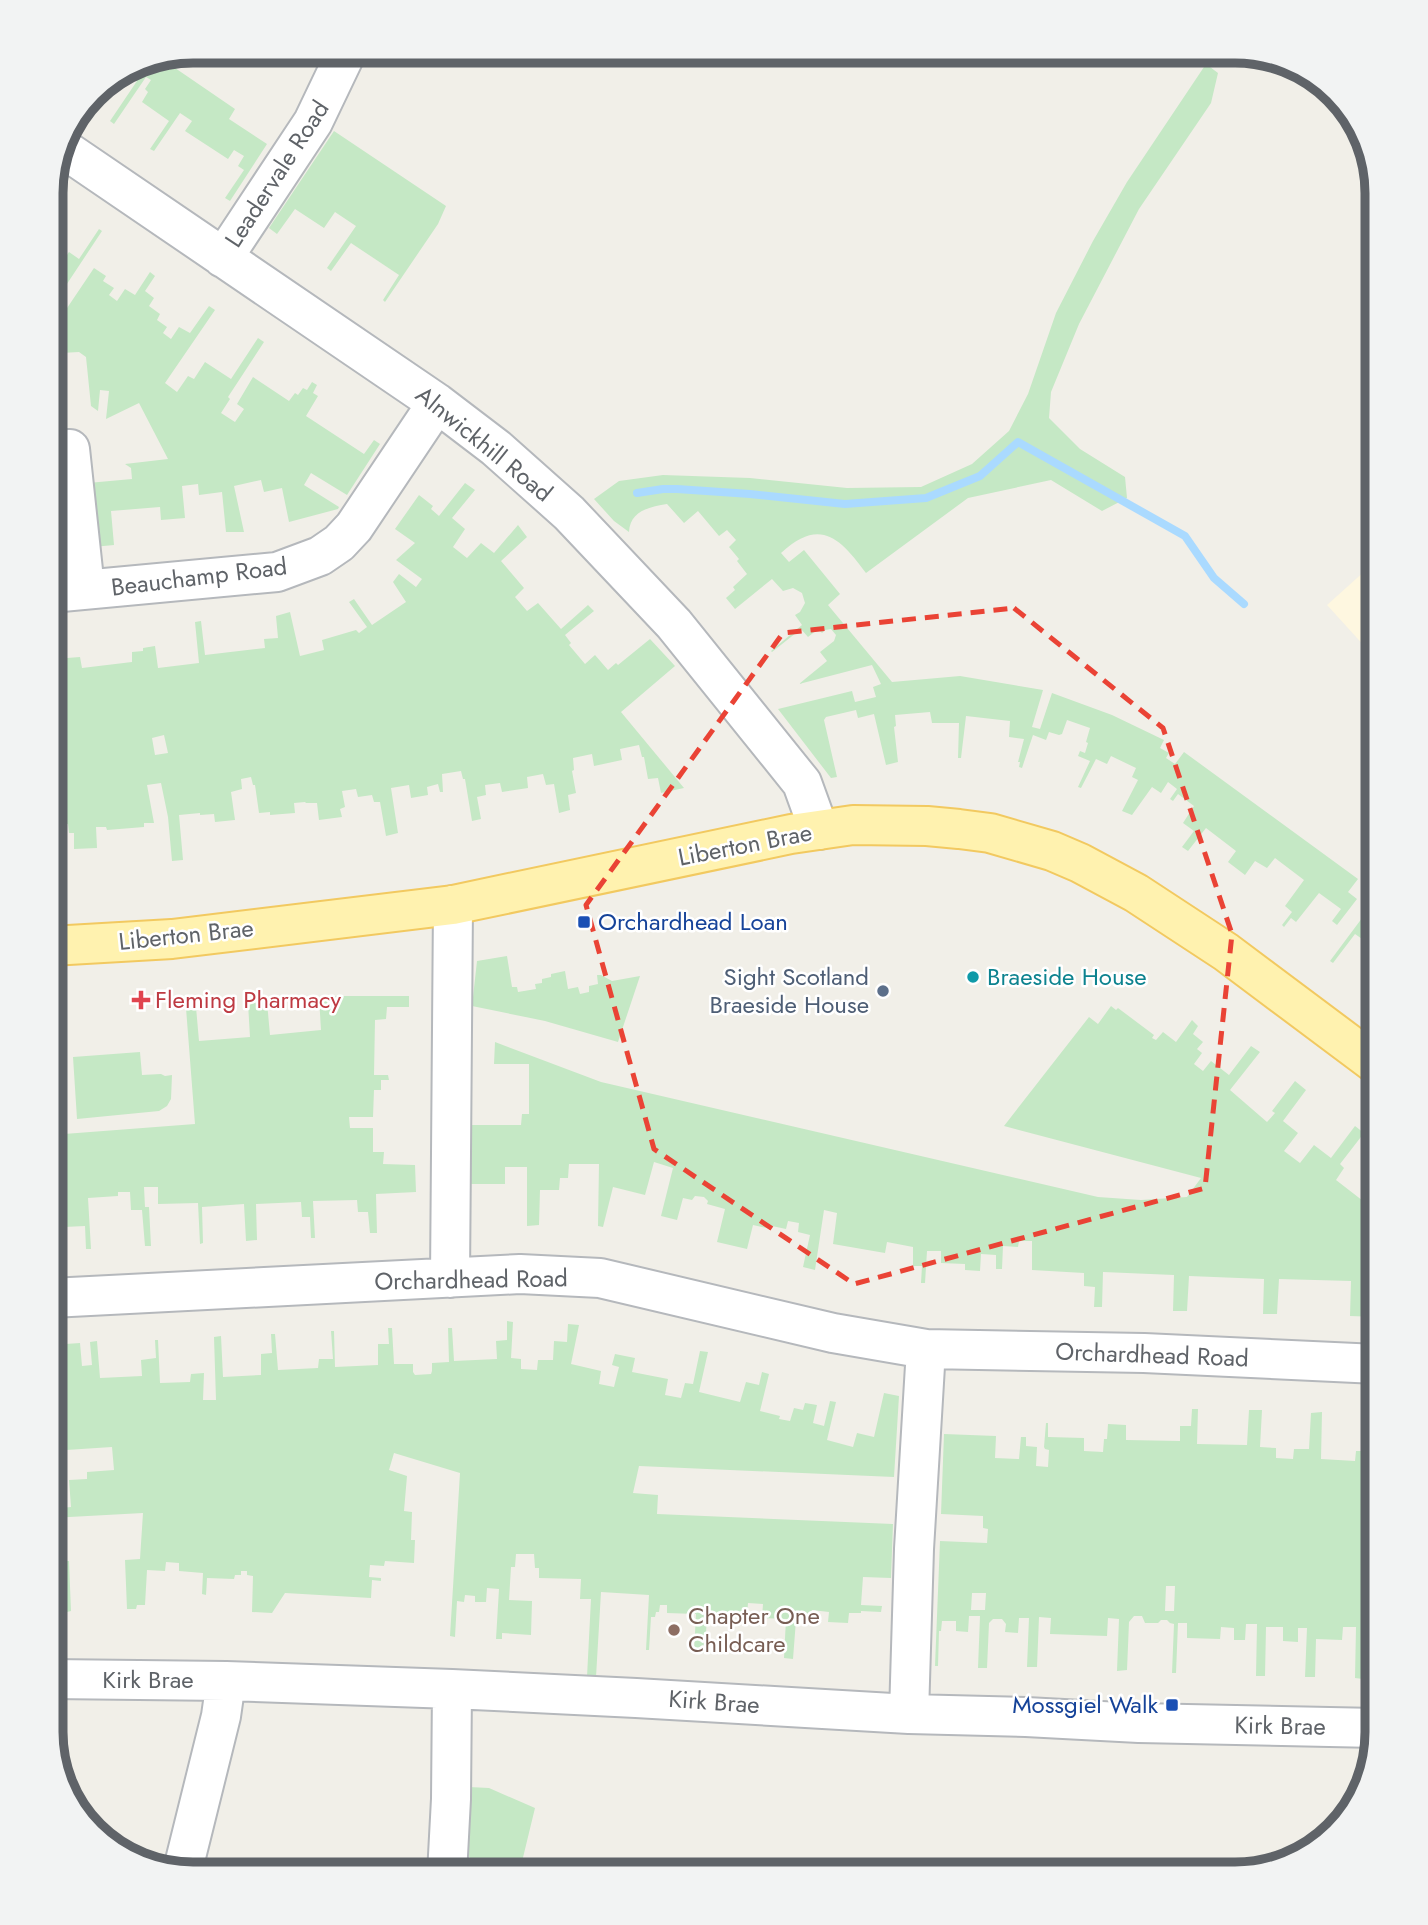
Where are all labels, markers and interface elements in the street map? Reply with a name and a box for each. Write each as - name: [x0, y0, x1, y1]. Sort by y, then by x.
- street label: Leadervale Road: [216, 93, 337, 254]
- street label: Alnwickhill Road: [408, 377, 560, 510]
- street label: Beauchamp Road: [109, 548, 289, 605]
- street label: Liberton Brae: [675, 814, 815, 875]
- place label: Orchardhead Loan: [598, 904, 788, 939]
- street label: Liberton Brae: [117, 910, 255, 959]
- marker: Orchardhead Loan: [576, 914, 592, 930]
- place label: Sight Scotland Braeside House: [709, 959, 869, 1022]
- place label: Braeside House: [987, 959, 1147, 994]
- marker: Braeside House: [965, 969, 981, 985]
- place label: Fleming Pharmacy: [155, 982, 342, 1017]
- marker: Sight Scotland Braeside House: [875, 983, 891, 999]
- marker: Fleming Pharmacy: [133, 992, 149, 1008]
- street label: Orchardhead Road: [374, 1260, 568, 1299]
- street label: Orchardhead Road: [1055, 1334, 1249, 1375]
- place label: Chapter One Childcare: [688, 1598, 820, 1661]
- marker: Chapter One Childcare: [666, 1622, 682, 1638]
- street label: Kirk Brae: [102, 1662, 194, 1697]
- street label: Kirk Brae: [667, 1681, 761, 1722]
- place label: Mossgiel Walk: [1012, 1687, 1158, 1722]
- marker: Mossgiel Walk: [1164, 1697, 1180, 1713]
- street label: Kirk Brae: [1234, 1707, 1326, 1744]

